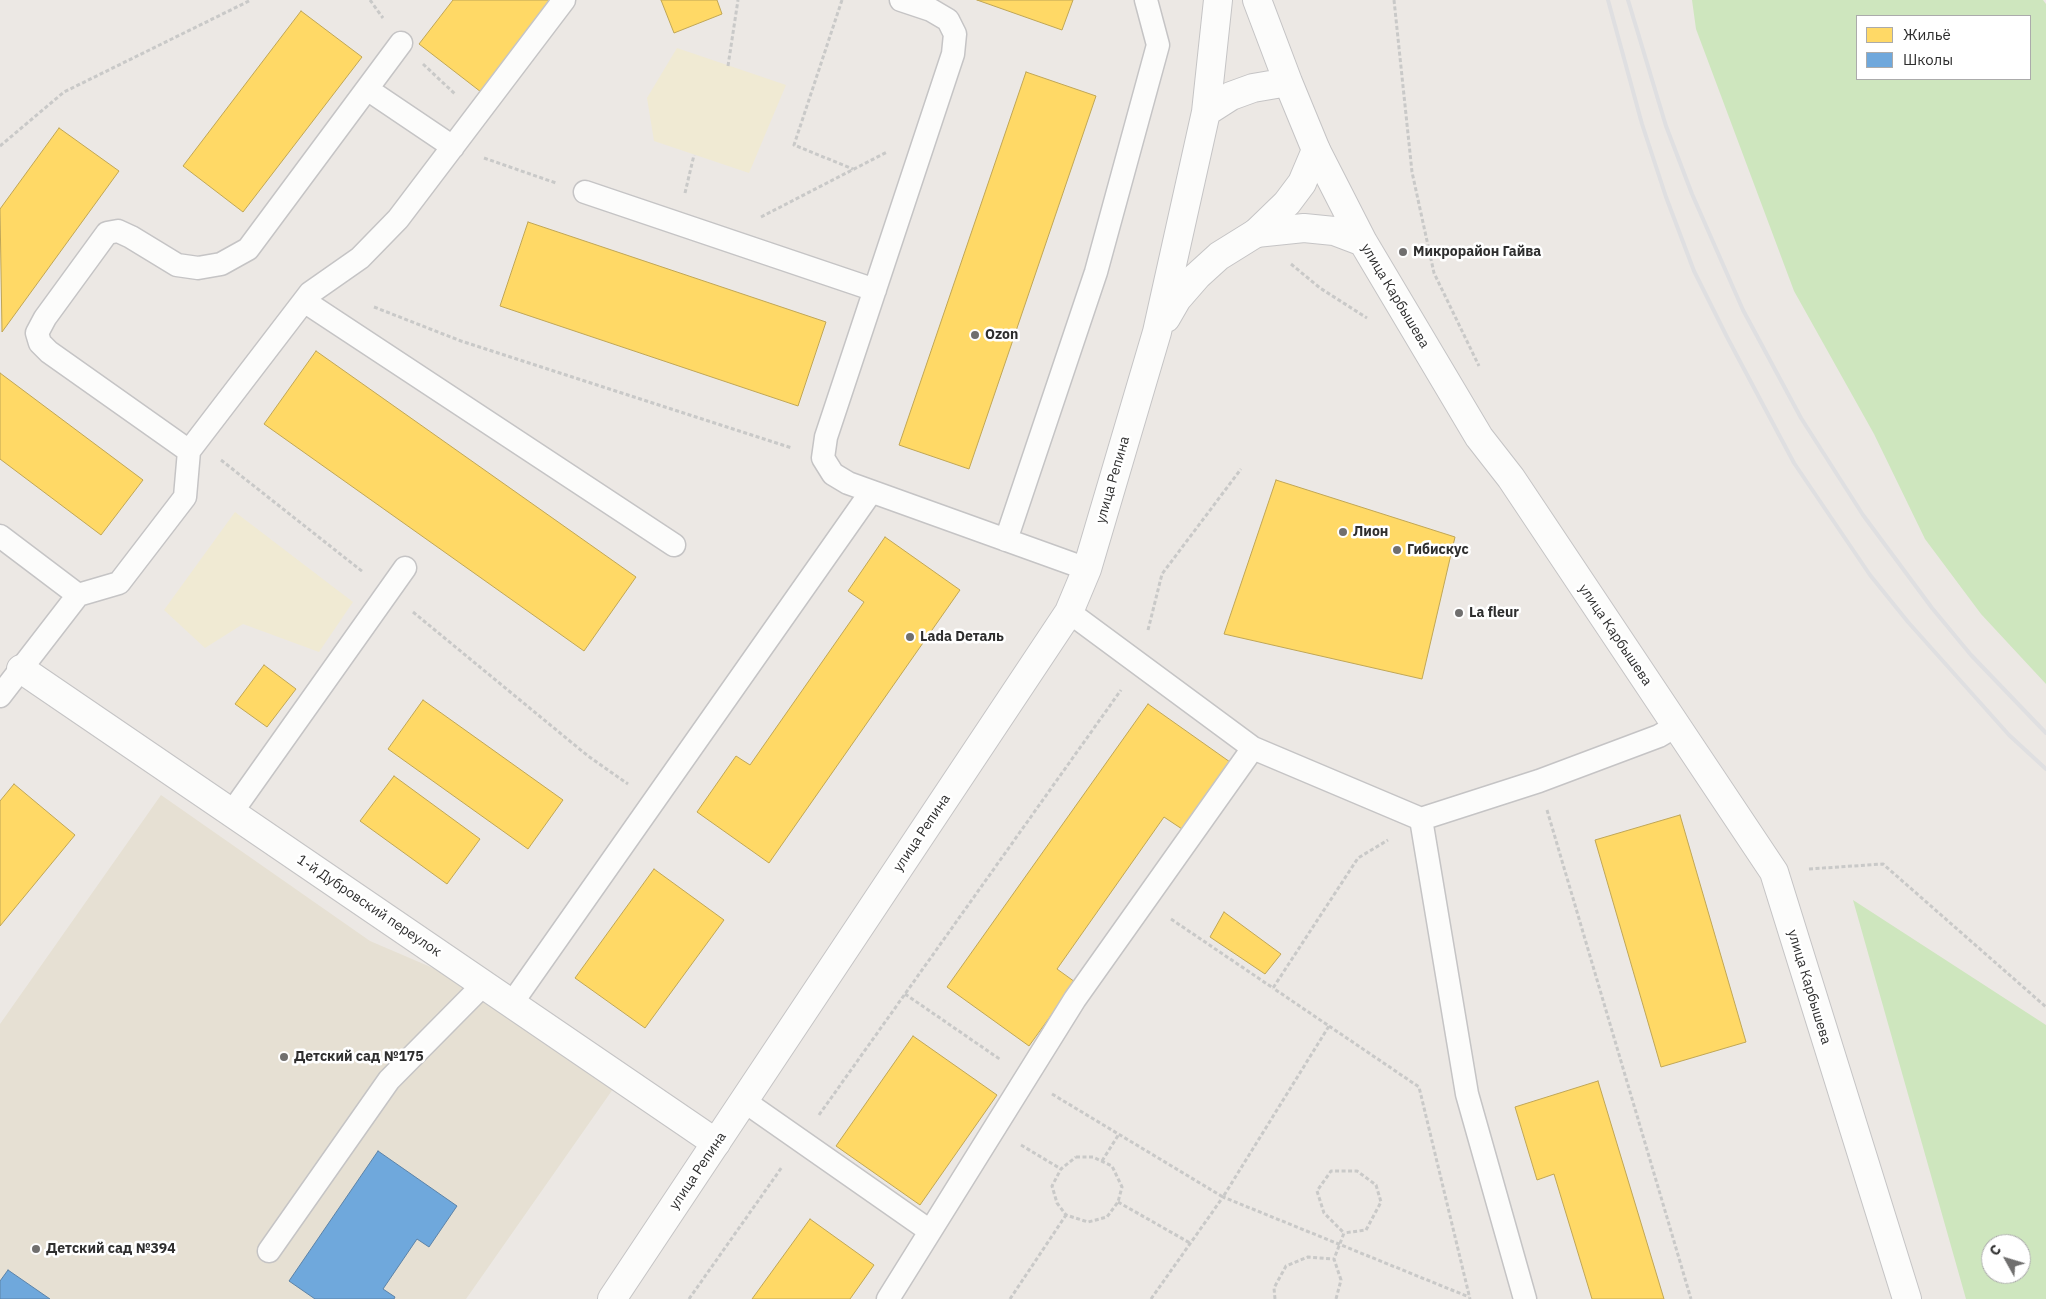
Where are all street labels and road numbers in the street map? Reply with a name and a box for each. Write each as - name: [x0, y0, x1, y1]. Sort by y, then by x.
- street label: улица Карбышева: [1357, 241, 1433, 351]
- street label: улица Репина: [1093, 434, 1133, 526]
- street label: улица Карбышева: [1575, 581, 1655, 689]
- street label: улица Репина: [890, 791, 954, 875]
- street label: 1-й Дубровский переулок: [294, 851, 444, 961]
- street label: улица Карбышева: [1784, 928, 1834, 1046]
- street label: улица Репина: [666, 1129, 730, 1213]

